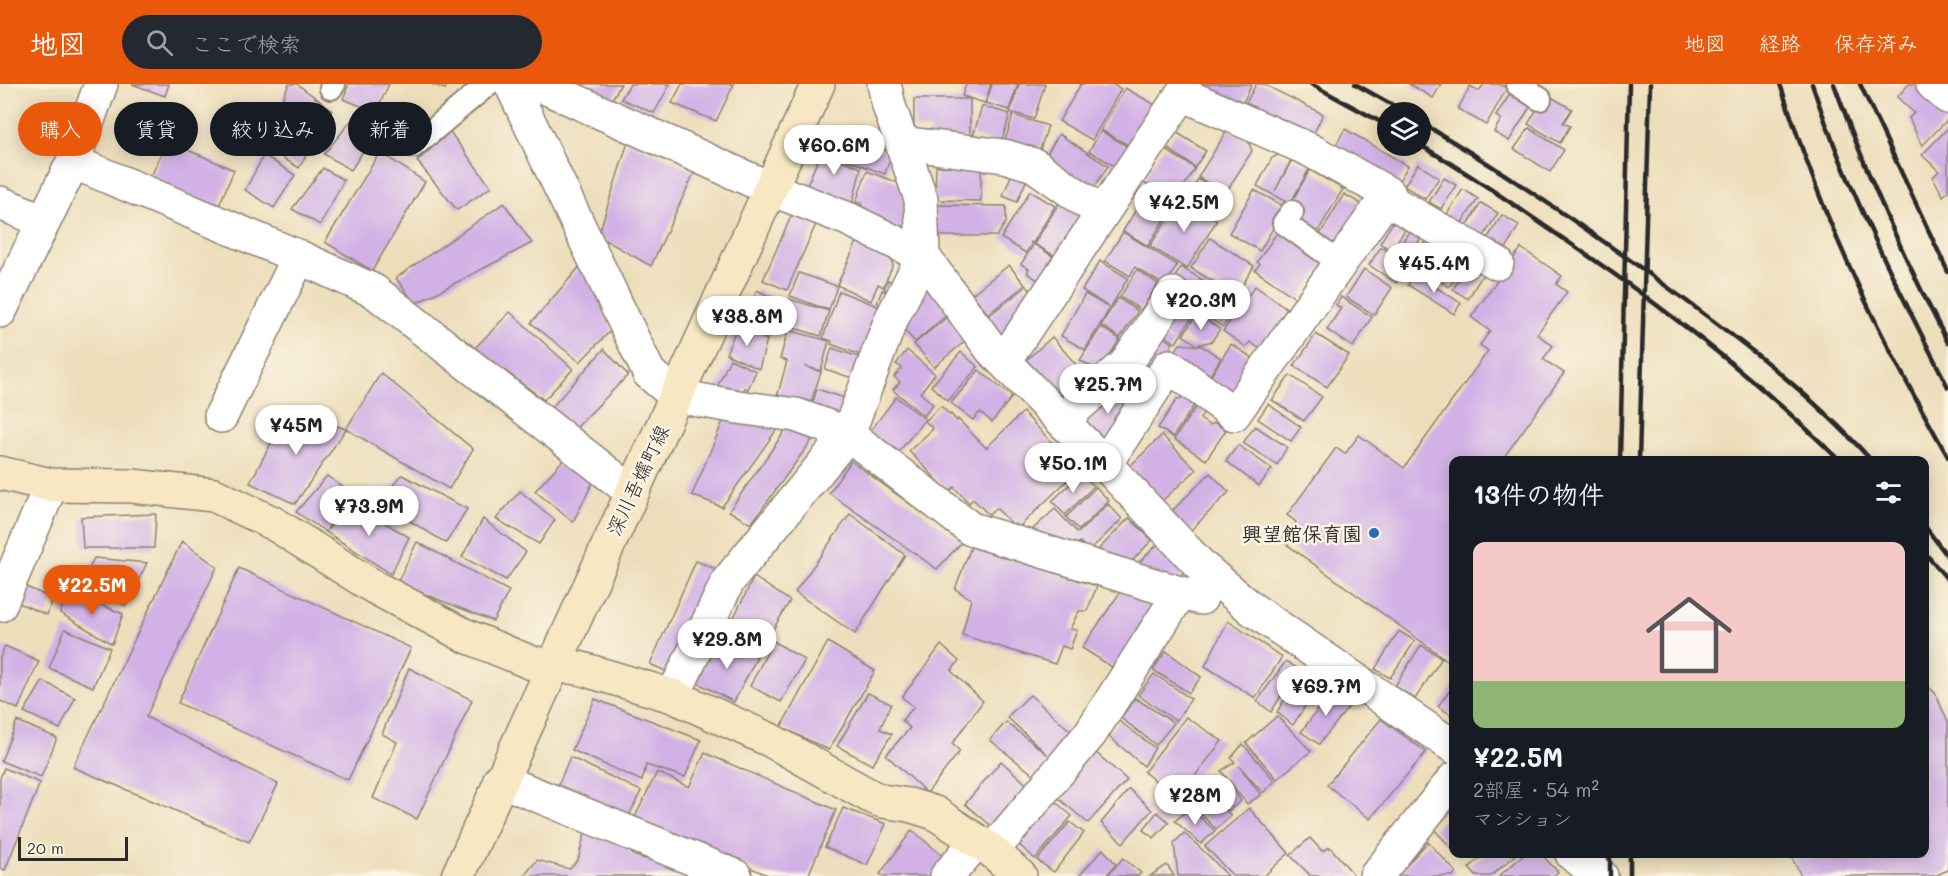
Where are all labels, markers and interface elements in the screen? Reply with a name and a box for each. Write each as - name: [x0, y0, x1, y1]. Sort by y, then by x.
- search box: [122, 15, 542, 69]
- text: 地図: [30, 25, 86, 61]
- icon: search: [143, 26, 176, 59]
- text: ここで検索: [191, 29, 301, 58]
- text: 地図: [1684, 29, 1726, 56]
- text: 経路: [1759, 29, 1801, 56]
- text: 保存済み: [1834, 29, 1918, 56]
- chip: 購入: [18, 102, 102, 156]
- chip: 賃貸: [114, 102, 198, 156]
- chip: 絞り込み: [210, 102, 336, 156]
- chip: 新着: [348, 102, 432, 156]
- map controls: [1377, 102, 1431, 156]
- button: layers: [1377, 102, 1431, 156]
- pin: ¥60.6M: [785, 125, 883, 176]
- text: ¥60.6M: [798, 131, 870, 157]
- pin: ¥42.5M: [1135, 182, 1233, 233]
- text: ¥42.5M: [1149, 188, 1219, 214]
- pin: ¥45.4M: [1385, 243, 1483, 294]
- text: ¥45.4M: [1398, 249, 1470, 275]
- pin: ¥20.3M: [1152, 280, 1250, 331]
- text: ¥20.3M: [1165, 286, 1237, 312]
- pin: ¥38.8M: [698, 296, 796, 347]
- text: ¥38.8M: [711, 302, 783, 328]
- pin: ¥25.7M: [1059, 364, 1157, 415]
- text: ¥25.7M: [1073, 370, 1143, 396]
- pin: ¥45M: [260, 405, 332, 456]
- text: ¥45M: [269, 411, 323, 437]
- street label: 深川吾嬬町線: [600, 420, 674, 540]
- pin: ¥50.1M: [1024, 443, 1122, 494]
- text: ¥50.1M: [1039, 449, 1107, 475]
- icon: filters: [1872, 476, 1905, 509]
- text: 13件の物件: [1473, 477, 1604, 511]
- pin: ¥73.9M: [320, 486, 418, 537]
- text: ¥73.9M: [334, 492, 404, 518]
- place label: 興望館保育園: [1242, 520, 1362, 546]
- marker: 興望館保育園: [1367, 526, 1381, 540]
- pin: ¥22.5M: [43, 565, 141, 616]
- text: ¥22.5M: [57, 571, 127, 597]
- icon: home: [1635, 581, 1743, 689]
- pin: ¥29.8M: [678, 619, 776, 670]
- text: ¥29.8M: [691, 625, 763, 651]
- pin: ¥69.7M: [1277, 666, 1375, 717]
- text: ¥69.7M: [1291, 672, 1361, 698]
- text: ¥22.5M: [1473, 740, 1563, 774]
- pin: ¥28M: [1159, 775, 1231, 826]
- text: 2部屋 · 54 m²: [1473, 776, 1599, 802]
- text: ¥28M: [1169, 781, 1221, 807]
- text: マンション: [1473, 805, 1572, 831]
- scale bar: [18, 834, 128, 862]
- text: 20 m: [27, 837, 64, 858]

